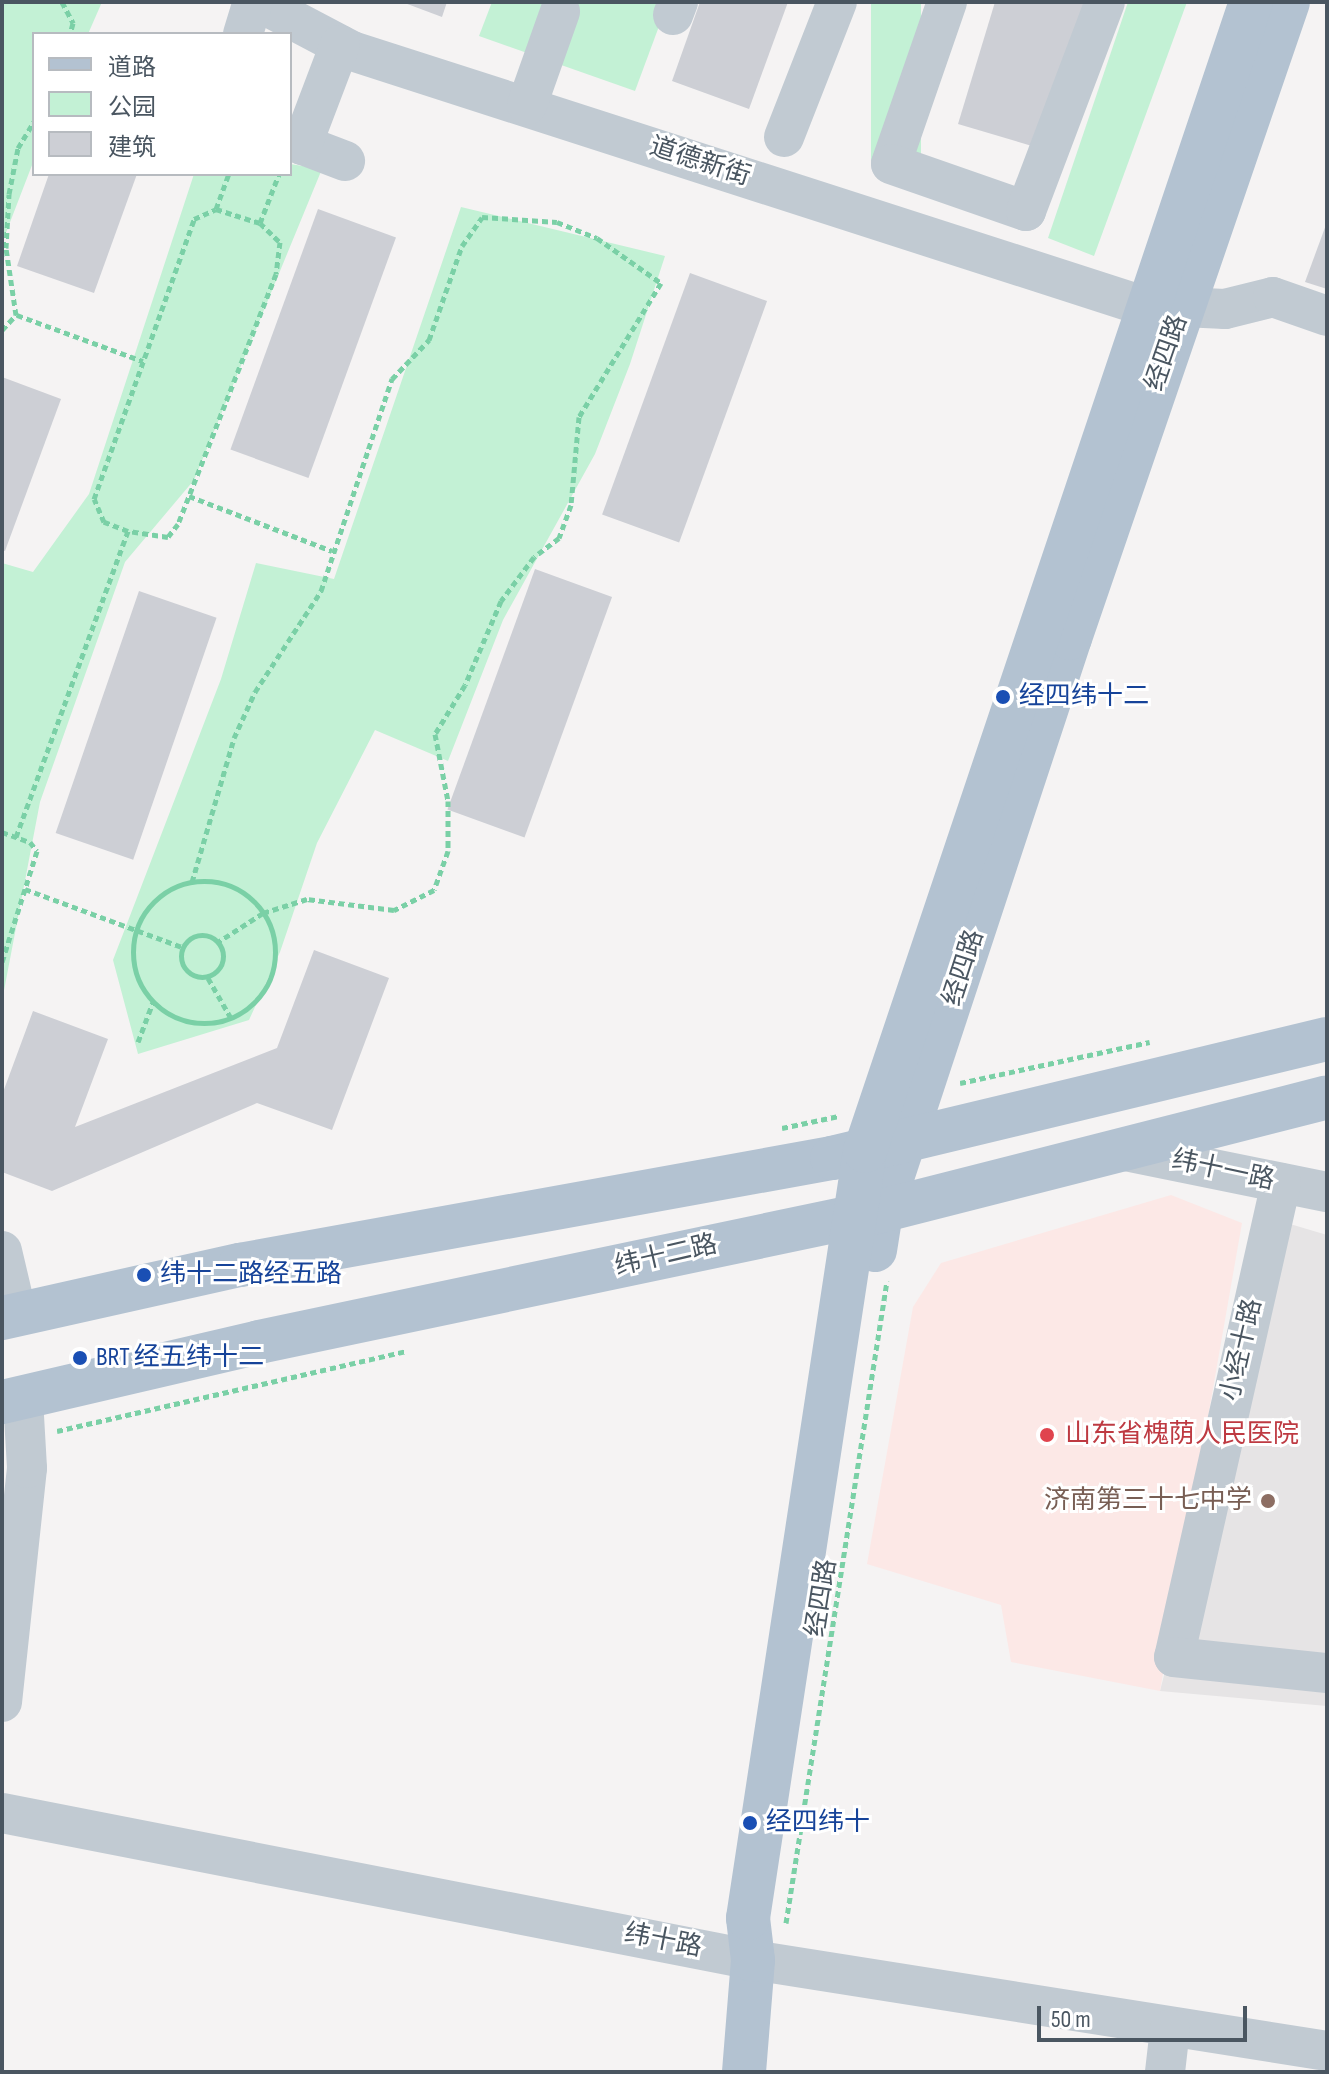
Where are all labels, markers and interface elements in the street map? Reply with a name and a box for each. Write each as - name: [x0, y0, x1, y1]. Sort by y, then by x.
- legend: [32, 32, 292, 176]
- text: 道路: [108, 53, 156, 82]
- text: 公园: [108, 93, 156, 122]
- street label: 道德新街: [646, 131, 754, 193]
- text: 建筑: [108, 133, 156, 162]
- street label: 经四路: [1140, 311, 1194, 395]
- place label: 经四纬十二: [1019, 681, 1149, 713]
- marker: 经四纬十二: [994, 688, 1012, 706]
- street label: 经四路: [937, 926, 991, 1010]
- street label: 纬十一路: [1169, 1145, 1277, 1197]
- street label: 纬十二路: [612, 1229, 720, 1283]
- place label: 纬十二路经五路: [160, 1259, 342, 1291]
- marker: 纬十二路经五路: [135, 1266, 153, 1284]
- street label: 小经十路: [1215, 1296, 1269, 1404]
- place label: BRT 经五纬十二: [96, 1342, 264, 1374]
- marker: BRT 经五纬十二: [71, 1349, 89, 1367]
- place label: 山东省槐荫人民医院: [1065, 1419, 1299, 1451]
- marker: 山东省槐荫人民医院: [1036, 1424, 1058, 1446]
- place label: 济南第三十七中学: [1044, 1485, 1252, 1517]
- marker: 济南第三十七中学: [1259, 1492, 1277, 1510]
- street label: 经四路: [800, 1557, 844, 1639]
- place label: 经四纬十: [766, 1807, 870, 1839]
- marker: 经四纬十: [741, 1814, 759, 1832]
- street label: 纬十路: [622, 1918, 704, 1964]
- scale bar: [1041, 1990, 1251, 2040]
- text: 50 m: [1051, 2005, 1091, 2034]

